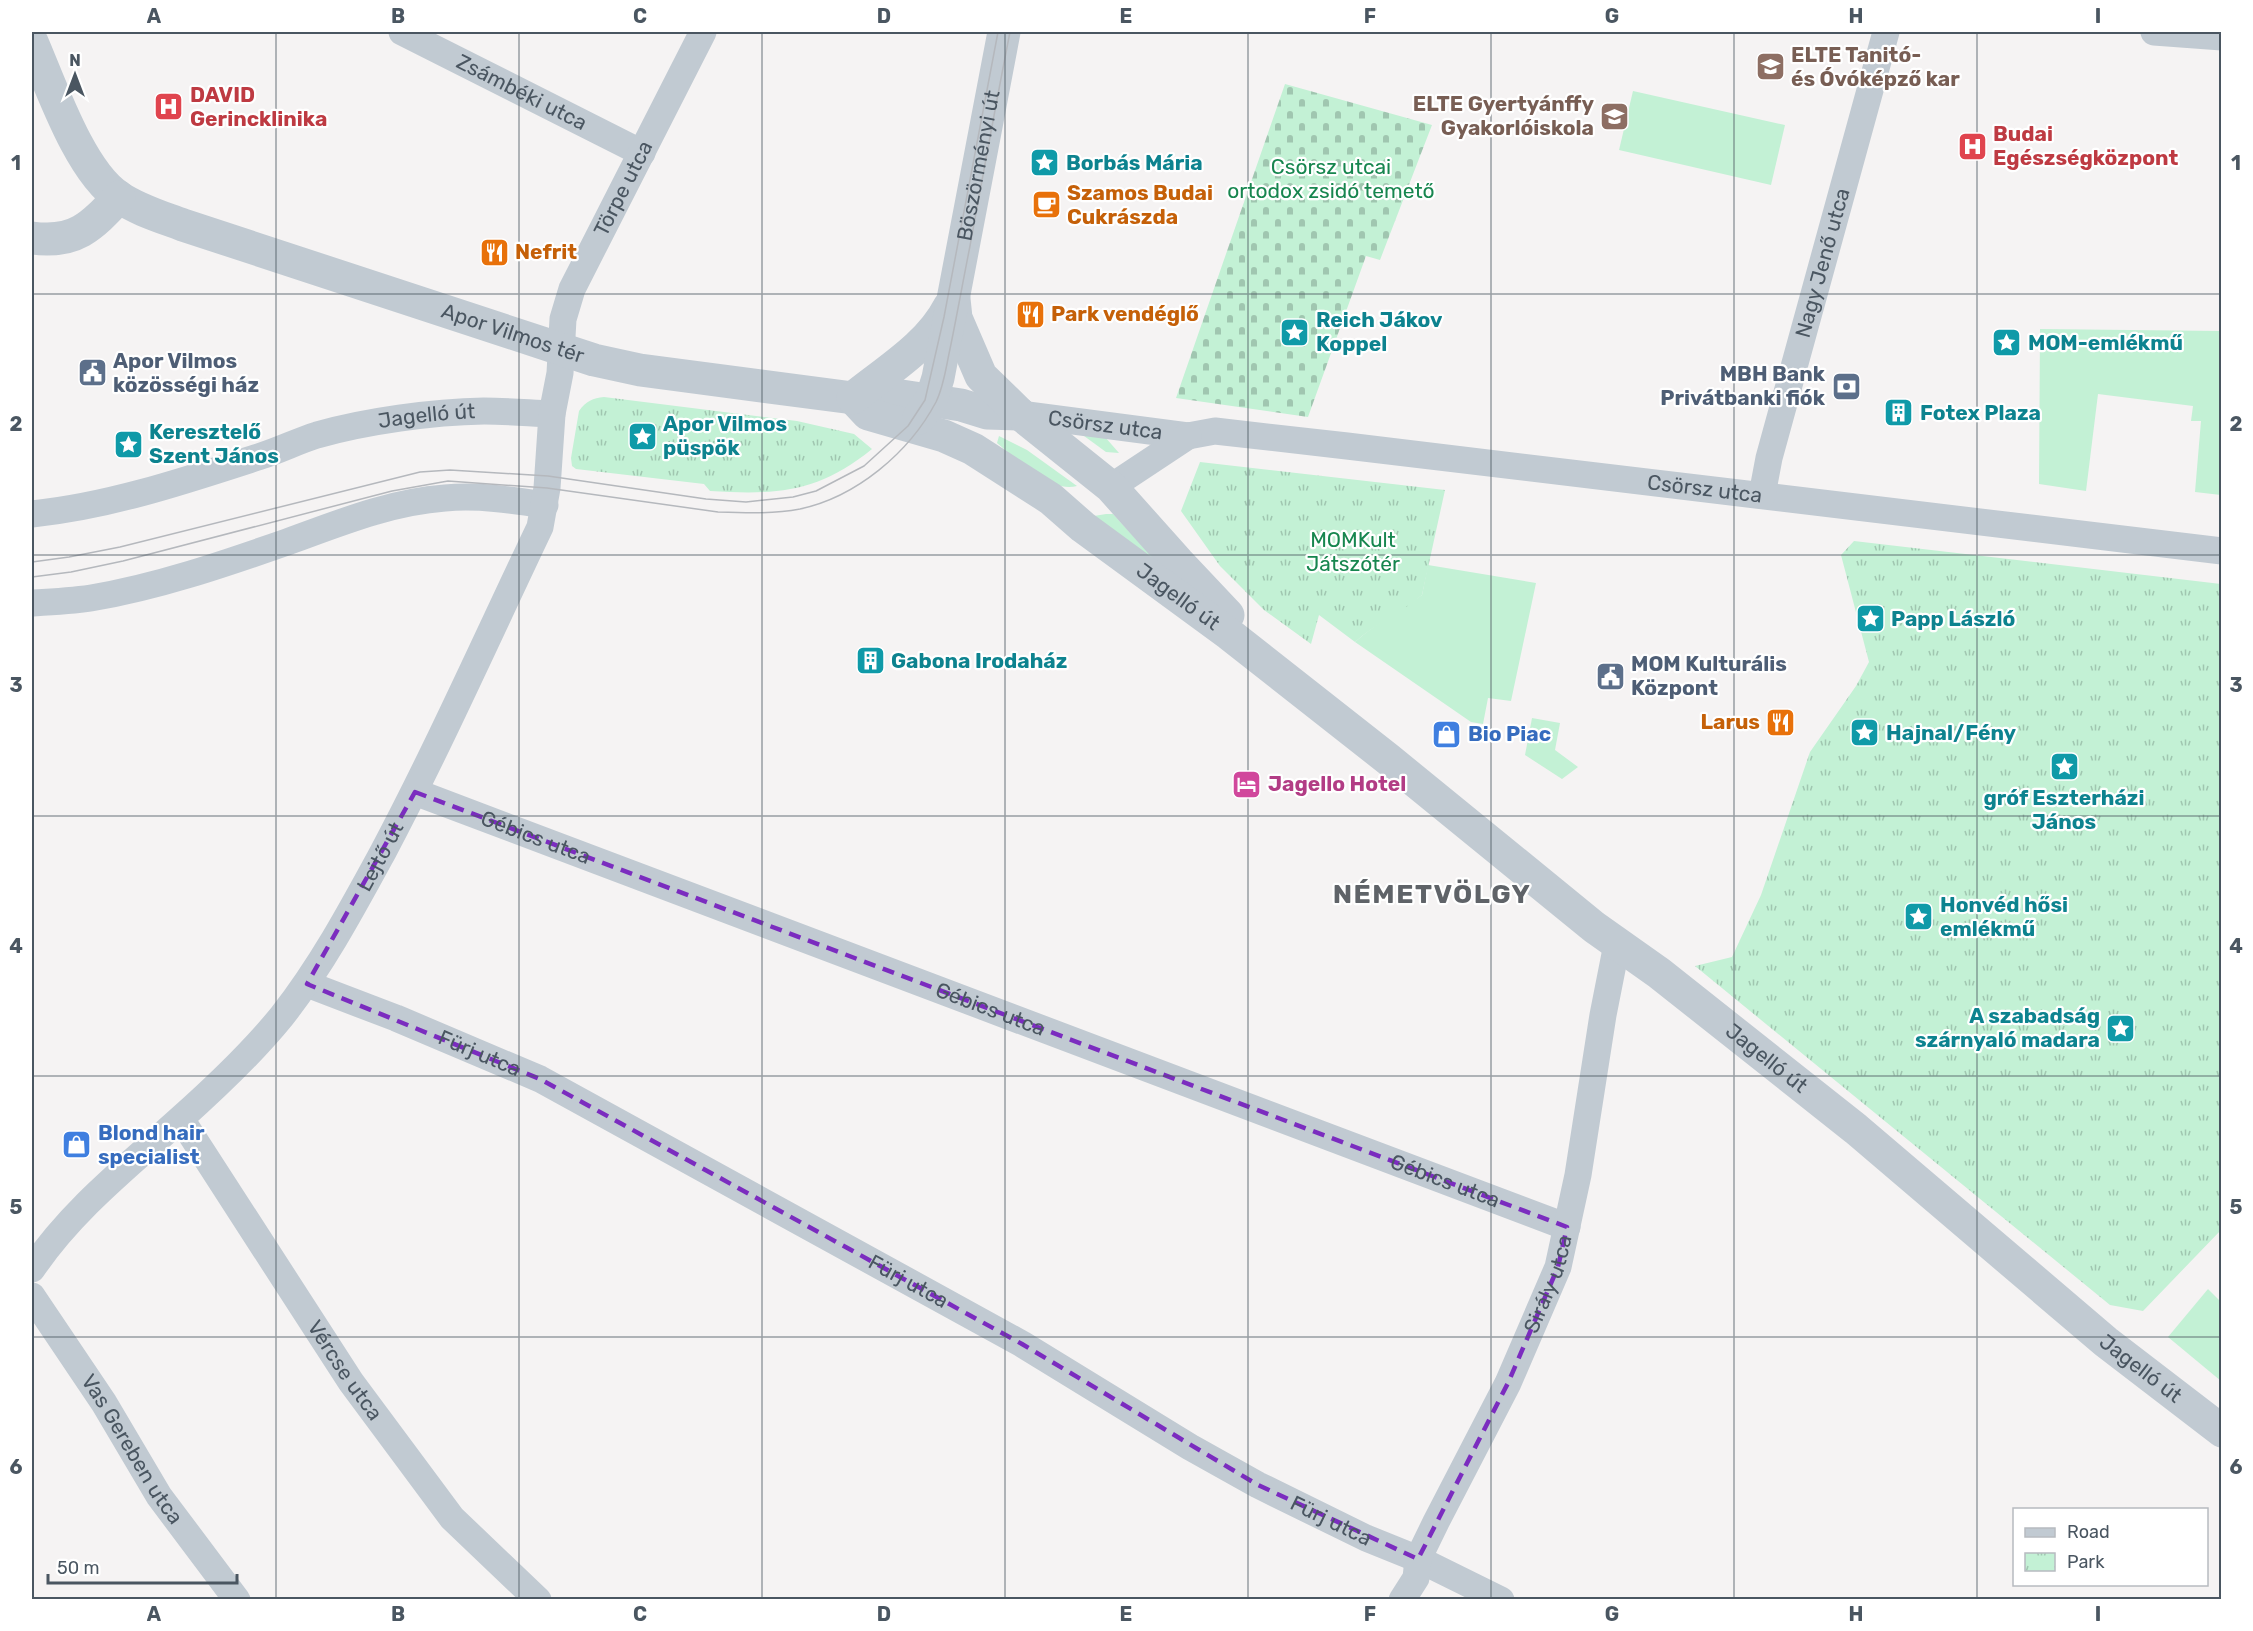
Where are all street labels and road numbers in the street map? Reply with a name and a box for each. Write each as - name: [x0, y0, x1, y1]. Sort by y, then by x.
- street label: Zsámbéki utca: [452, 49, 591, 135]
- street label: Böszörményi út: [951, 88, 1005, 243]
- street label: Törpe utca: [588, 136, 657, 240]
- street label: Nagy Jenő utca: [1790, 185, 1855, 340]
- street label: Apor Vilmos tér: [438, 298, 588, 368]
- street label: Jagelló út: [376, 398, 476, 433]
- street label: Csörsz utca: [1046, 405, 1164, 445]
- street label: Csörsz utca: [1646, 469, 1764, 508]
- street label: Jagelló út: [1132, 557, 1225, 635]
- street label: Gébics utca: [478, 805, 594, 869]
- street label: Lejtő út: [351, 817, 409, 895]
- street label: Gébics utca: [932, 977, 1049, 1041]
- street label: Jagelló út: [1721, 1018, 1813, 1098]
- street label: Fürj utca: [435, 1024, 525, 1081]
- street label: Gébics utca: [1387, 1148, 1503, 1213]
- street label: Sirály utca: [1518, 1233, 1577, 1337]
- street label: Fürj utca: [864, 1249, 953, 1313]
- street label: Vércse utca: [302, 1315, 388, 1425]
- street label: Jagelló út: [2095, 1329, 2187, 1408]
- street label: Vas Gereben utca: [76, 1369, 189, 1529]
- street label: Fürj utca: [1287, 1490, 1376, 1551]

